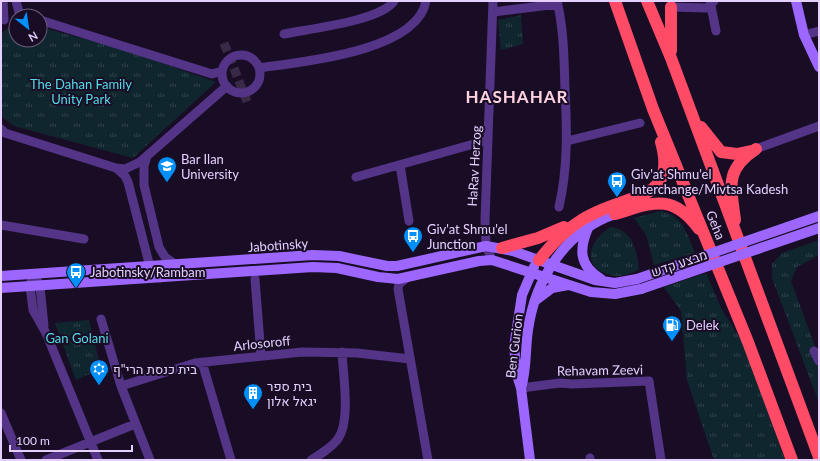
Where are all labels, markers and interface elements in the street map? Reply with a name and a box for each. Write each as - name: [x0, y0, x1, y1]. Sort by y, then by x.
- north arrow: [8, 8, 48, 48]
- text: N: [26, 29, 40, 45]
- park label: The Dahan Family Unity Park: [30, 76, 132, 107]
- district label: HASHAHAR: [466, 86, 568, 107]
- street label: HaRav Herzog: [464, 125, 484, 207]
- place label: Bar Ilan University: [181, 151, 239, 182]
- school or university icon: Bar Ilan University: [156, 155, 178, 183]
- place label: Giv'at Shmu'el Interchange/Mivtsa Kadesh: [631, 166, 788, 197]
- bus stop icon: Giv'at Shmu'el Interchange/Mivtsa Kadesh: [606, 170, 628, 198]
- street label: Geha: [703, 208, 729, 242]
- place label: Giv'at Shmu'el Junction: [427, 221, 508, 252]
- bus stop icon: Giv'at Shmu'el Junction: [402, 225, 424, 253]
- street label: Jabotinsky: [247, 235, 309, 255]
- street label: מבצע קדש: [649, 246, 709, 280]
- bus stop icon: Jabotinsky/Rambam: [65, 261, 87, 289]
- place label: Jabotinsky/Rambam: [90, 264, 205, 280]
- street label: Ben Gurion: [502, 313, 526, 379]
- fuel station icon: Delek: [661, 314, 683, 342]
- place label: Delek: [686, 317, 720, 333]
- park label: Gan Golani: [45, 330, 109, 346]
- street label: Arlosoroff: [233, 332, 292, 354]
- synagogue icon: בית כנסת הרי"ף: [88, 358, 110, 386]
- place label: בית כנסת הרי"ף: [113, 361, 197, 377]
- street label: Rehavam Zeevi: [557, 361, 643, 379]
- place label: בית ספר יגאל אלון: [267, 378, 317, 409]
- building icon: בית ספר יגאל אלון: [242, 382, 264, 410]
- scale bar: [10, 427, 132, 453]
- text: 100 m: [16, 433, 50, 448]

